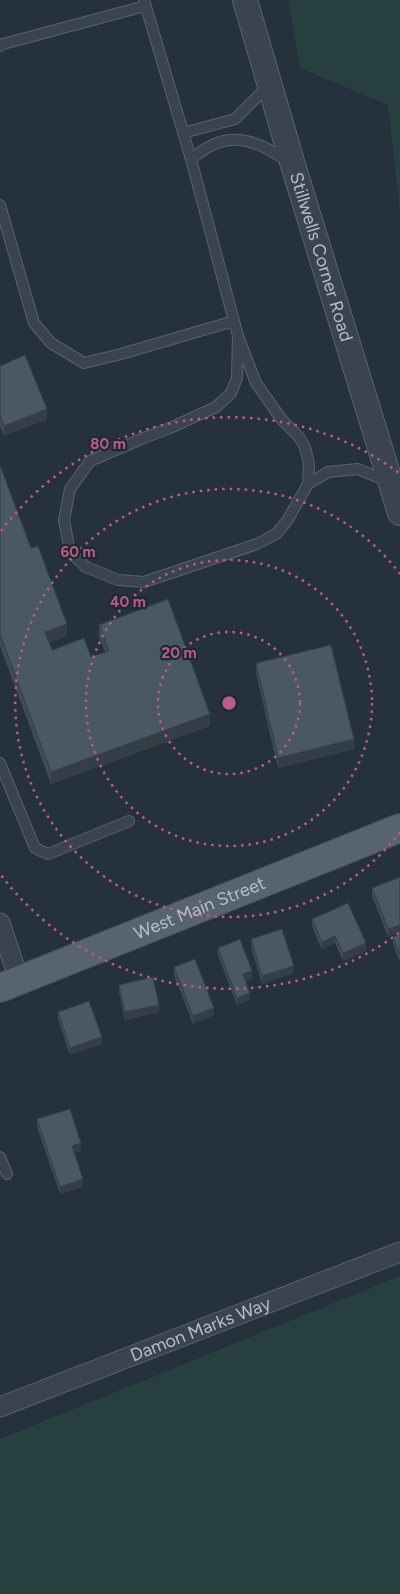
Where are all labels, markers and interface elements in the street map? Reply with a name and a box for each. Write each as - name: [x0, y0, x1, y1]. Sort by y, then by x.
- street label: Stillwells Corner Road: [285, 170, 358, 344]
- text: 80 m: [90, 435, 126, 453]
- text: 60 m: [60, 543, 96, 561]
- text: 40 m: [110, 593, 146, 611]
- text: 20 m: [161, 644, 197, 662]
- centre of rings: [220, 694, 238, 712]
- street label: West Main Street: [131, 872, 269, 944]
- street label: Damon Marks Way: [127, 1292, 274, 1366]

